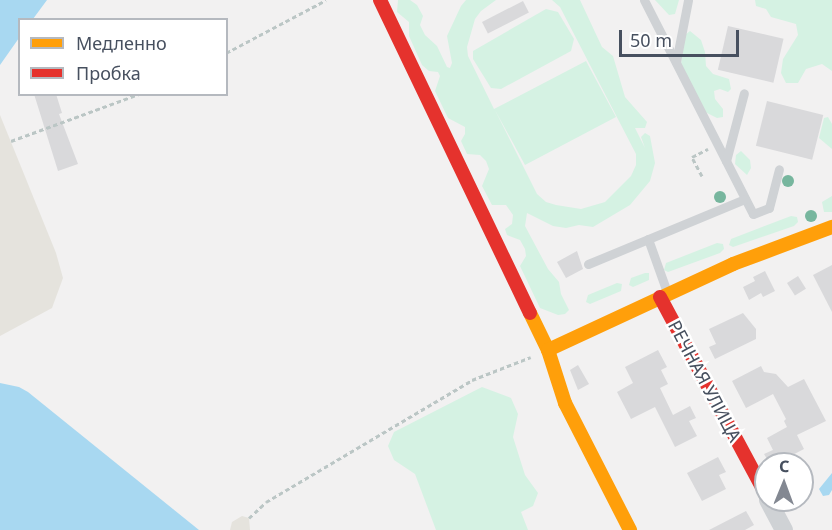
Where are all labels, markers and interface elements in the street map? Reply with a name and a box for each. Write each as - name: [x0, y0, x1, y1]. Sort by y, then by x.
- legend: [18, 18, 228, 96]
- scale bar: [622, 18, 742, 56]
- text: 50 m: [630, 28, 672, 52]
- text: Медленно: [76, 31, 167, 55]
- text: Пробка: [76, 61, 141, 85]
- street label: РЕЧНАЯ УЛИЦА: [664, 317, 746, 445]
- north arrow: [754, 452, 814, 512]
- text: С: [779, 455, 790, 477]

